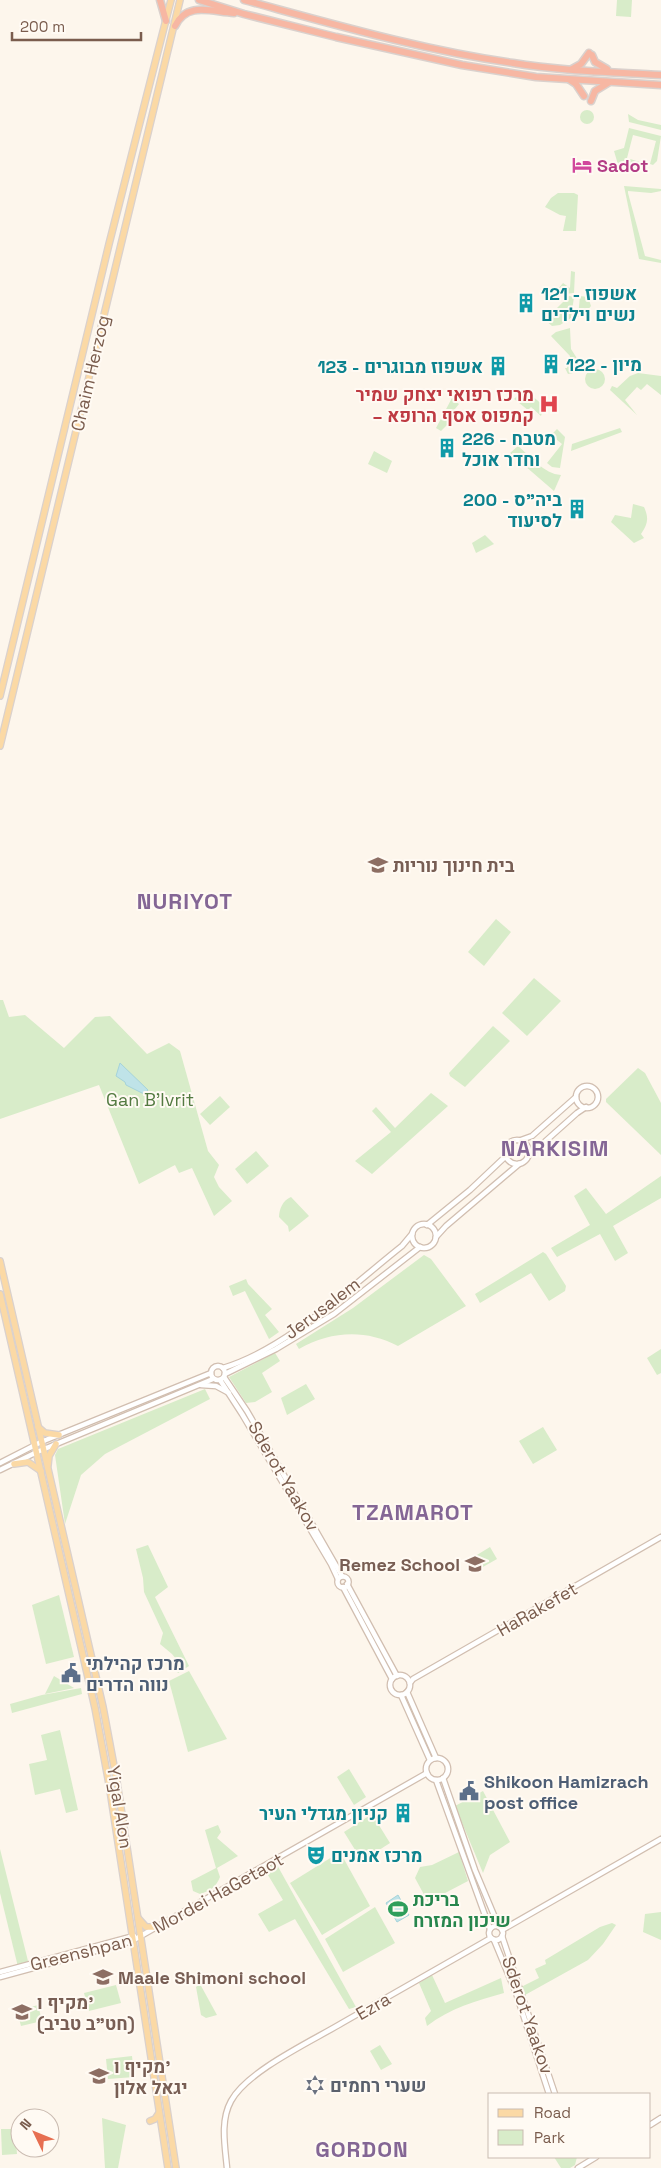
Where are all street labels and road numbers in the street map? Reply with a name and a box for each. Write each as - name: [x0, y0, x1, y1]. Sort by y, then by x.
- street label: Chaim Herzog: [65, 313, 115, 433]
- street label: Jerusalem: [280, 1272, 364, 1344]
- street label: Sderot Yaakov: [243, 1417, 325, 1535]
- street label: HaRakefet: [492, 1577, 582, 1641]
- street label: Yigal Alon: [102, 1764, 138, 1850]
- street label: Mordei HaGetaot: [149, 1848, 287, 1938]
- street label: Greenshpan: [28, 1928, 134, 1976]
- street label: Sderot Yaakov: [497, 1953, 559, 2077]
- street label: Ezra: [352, 1987, 394, 2025]

